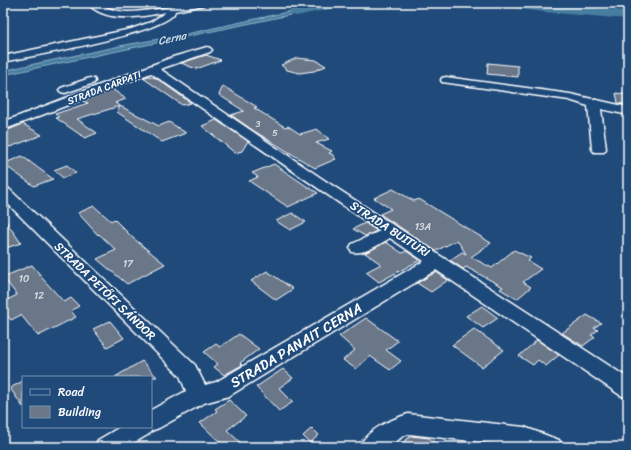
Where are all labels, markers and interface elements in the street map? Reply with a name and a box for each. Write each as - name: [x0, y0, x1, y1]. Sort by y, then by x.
- water label: Cerna: [156, 26, 189, 51]
- street label: STRADA CARPAȚI: [65, 66, 144, 110]
- house number: 3: [256, 116, 261, 132]
- house number: 5: [272, 125, 278, 141]
- street label: STRADA BUITURI: [345, 195, 435, 263]
- house number: 13A: [415, 218, 431, 236]
- street label: STRADA PETŐFI SÁNDOR: [49, 236, 161, 346]
- house number: 17: [123, 255, 134, 273]
- house number: 10: [19, 270, 29, 288]
- house number: 12: [34, 287, 44, 305]
- street label: STRADA PANAIT CERNA: [225, 296, 367, 395]
- legend: [22, 376, 152, 428]
- text: Road: [58, 381, 85, 403]
- text: Building: [58, 401, 101, 423]

